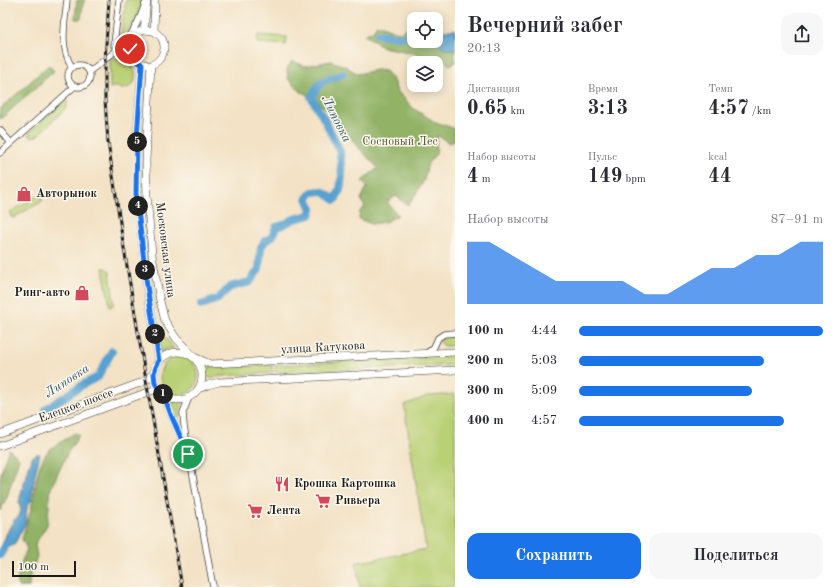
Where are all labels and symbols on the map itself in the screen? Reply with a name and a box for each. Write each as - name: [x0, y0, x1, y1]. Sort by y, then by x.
- pin: [113, 32, 147, 66]
- water label: Липовка: [319, 94, 353, 145]
- pin: 5: [127, 132, 147, 152]
- park label: Сосновый Лес: [362, 136, 438, 148]
- shop icon: Авторынок: [15, 185, 33, 203]
- place label: Авторынок: [36, 188, 97, 200]
- pin: 4: [128, 196, 148, 216]
- street label: Московская улица: [153, 201, 177, 299]
- pin: 3: [135, 260, 155, 280]
- shop icon: Ринг-авто: [73, 284, 91, 302]
- place label: Ринг-авто: [14, 287, 70, 299]
- pin: 2: [145, 324, 165, 344]
- street label: улица Катукова: [281, 340, 366, 356]
- water label: Липовка: [42, 362, 92, 400]
- pin: 1: [153, 384, 173, 404]
- street label: Елецкое шоссе: [37, 387, 115, 425]
- pin: [171, 437, 205, 471]
- restaurant icon: Крошка Картошка: [273, 475, 291, 493]
- place label: Крошка Картошка: [294, 478, 396, 490]
- supermarket icon: Ривьера: [314, 492, 332, 510]
- place label: Ривьера: [335, 495, 380, 507]
- supermarket icon: Лента: [246, 502, 264, 520]
- place label: Лента: [267, 505, 301, 517]
- scale bar: [12, 559, 76, 578]

